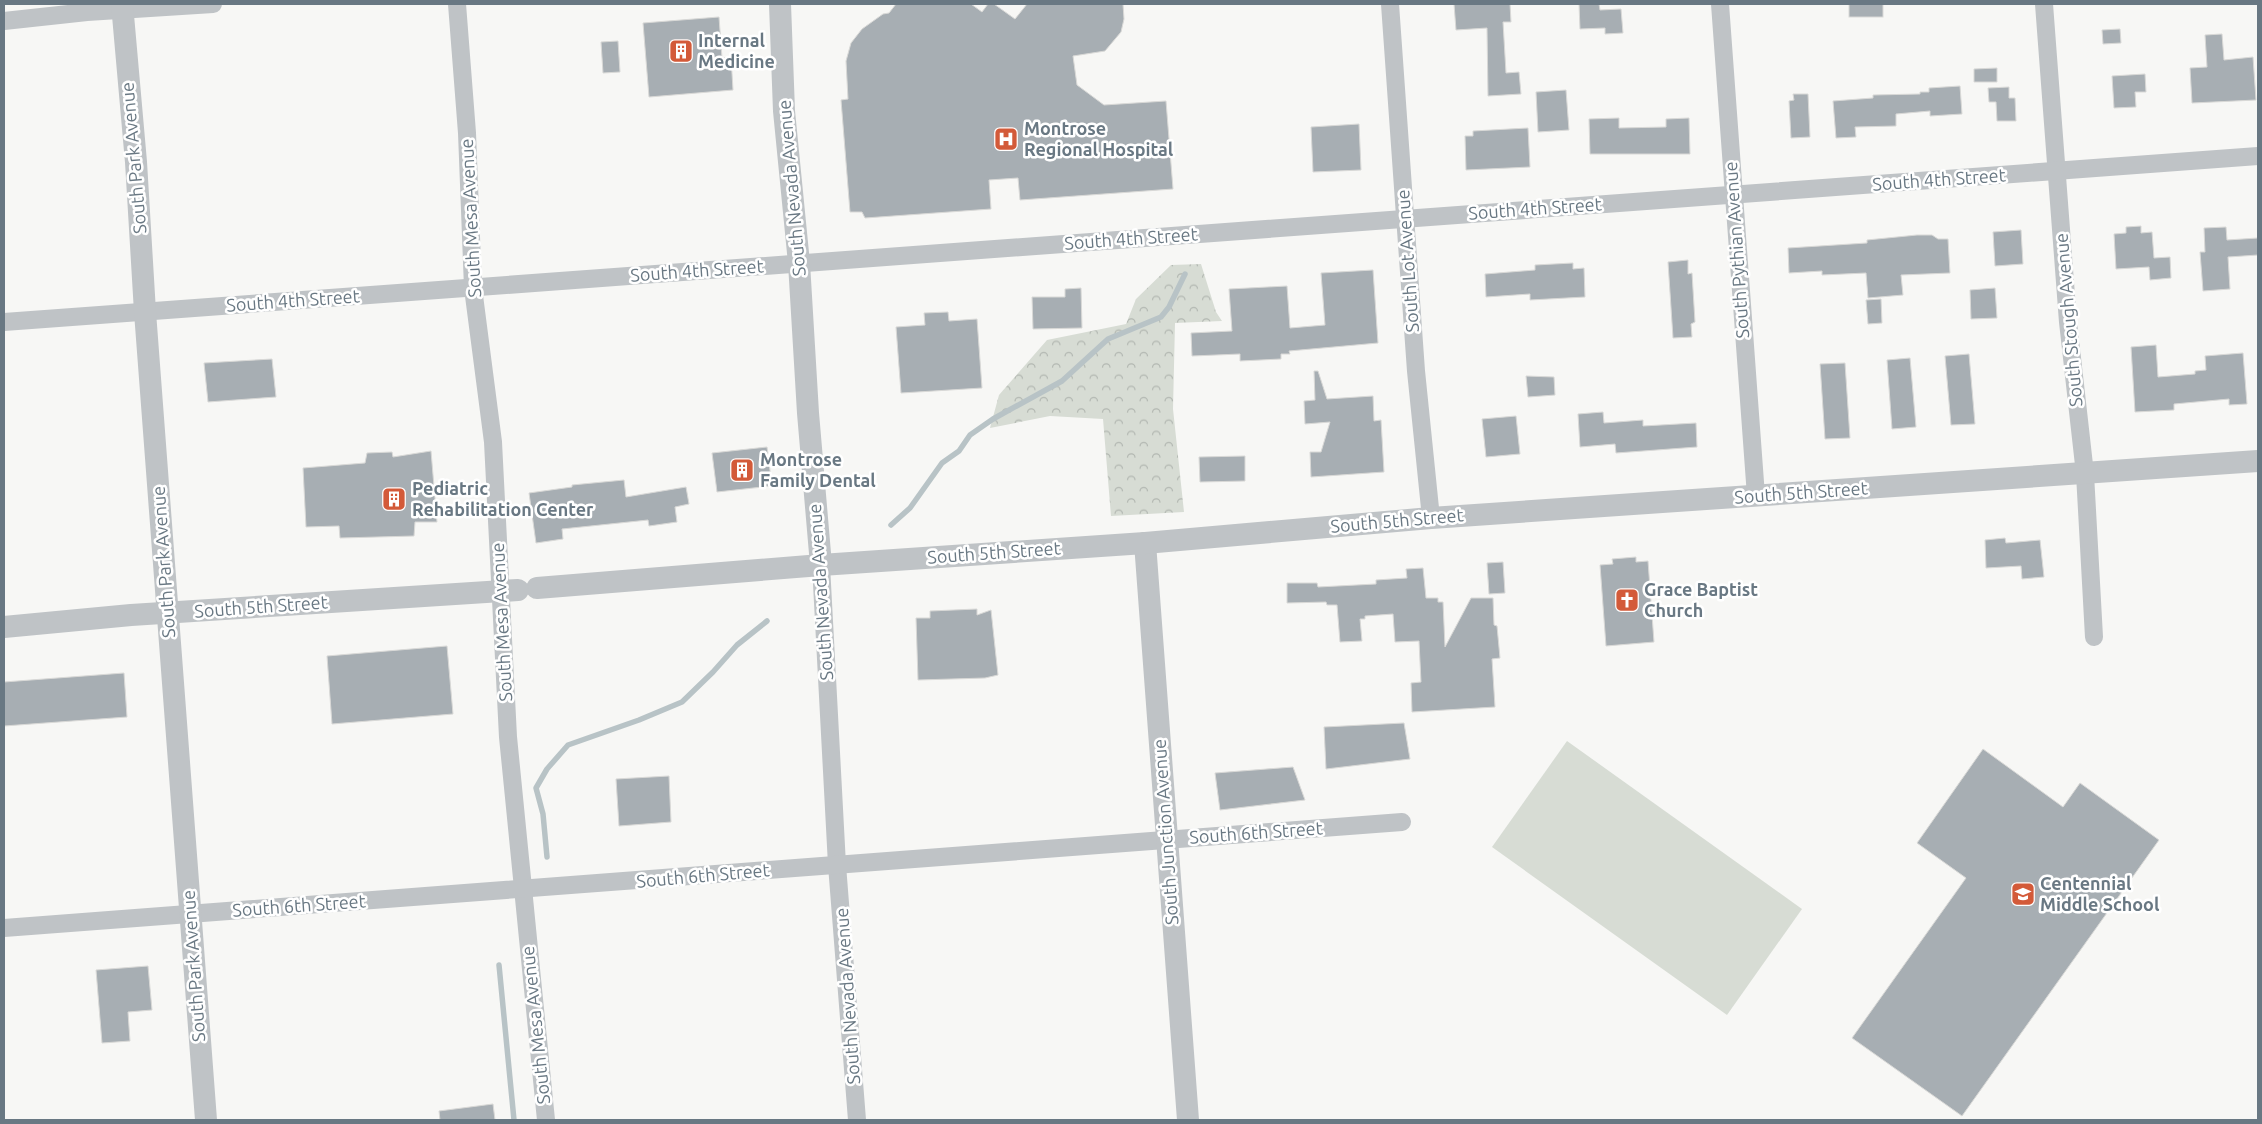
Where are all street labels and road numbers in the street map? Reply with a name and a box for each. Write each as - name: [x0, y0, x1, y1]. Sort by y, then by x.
- street label: South Park Avenue: [116, 81, 150, 235]
- street label: South Nevada Avenue: [773, 99, 809, 277]
- street label: South Mesa Avenue: [456, 138, 484, 298]
- street label: South Pythian Avenue: [1720, 161, 1752, 339]
- street label: South 4th Street: [1872, 164, 2006, 194]
- street label: South Lot Avenue: [1392, 189, 1422, 333]
- street label: South 4th Street: [1468, 193, 1602, 223]
- street label: South 4th Street: [1064, 223, 1198, 253]
- street label: South Stough Avenue: [2050, 232, 2086, 408]
- street label: South 4th Street: [630, 255, 764, 285]
- street label: South 4th Street: [226, 285, 360, 315]
- street label: South 5th Street: [1734, 477, 1868, 507]
- street label: South Park Avenue: [148, 485, 178, 639]
- street label: South Nevada Avenue: [804, 503, 836, 681]
- street label: South 5th Street: [1329, 504, 1464, 536]
- street label: South 5th Street: [927, 537, 1061, 567]
- street label: South Mesa Avenue: [487, 542, 515, 702]
- street label: South 5th Street: [194, 591, 328, 621]
- street label: South Junction Avenue: [1149, 738, 1181, 926]
- street label: South 6th Street: [1189, 817, 1323, 847]
- street label: South 6th Street: [635, 859, 770, 891]
- street label: South Park Avenue: [178, 889, 208, 1043]
- street label: South 6th Street: [232, 890, 366, 920]
- street label: South Nevada Avenue: [831, 907, 863, 1085]
- street label: South Mesa Avenue: [517, 945, 553, 1105]

